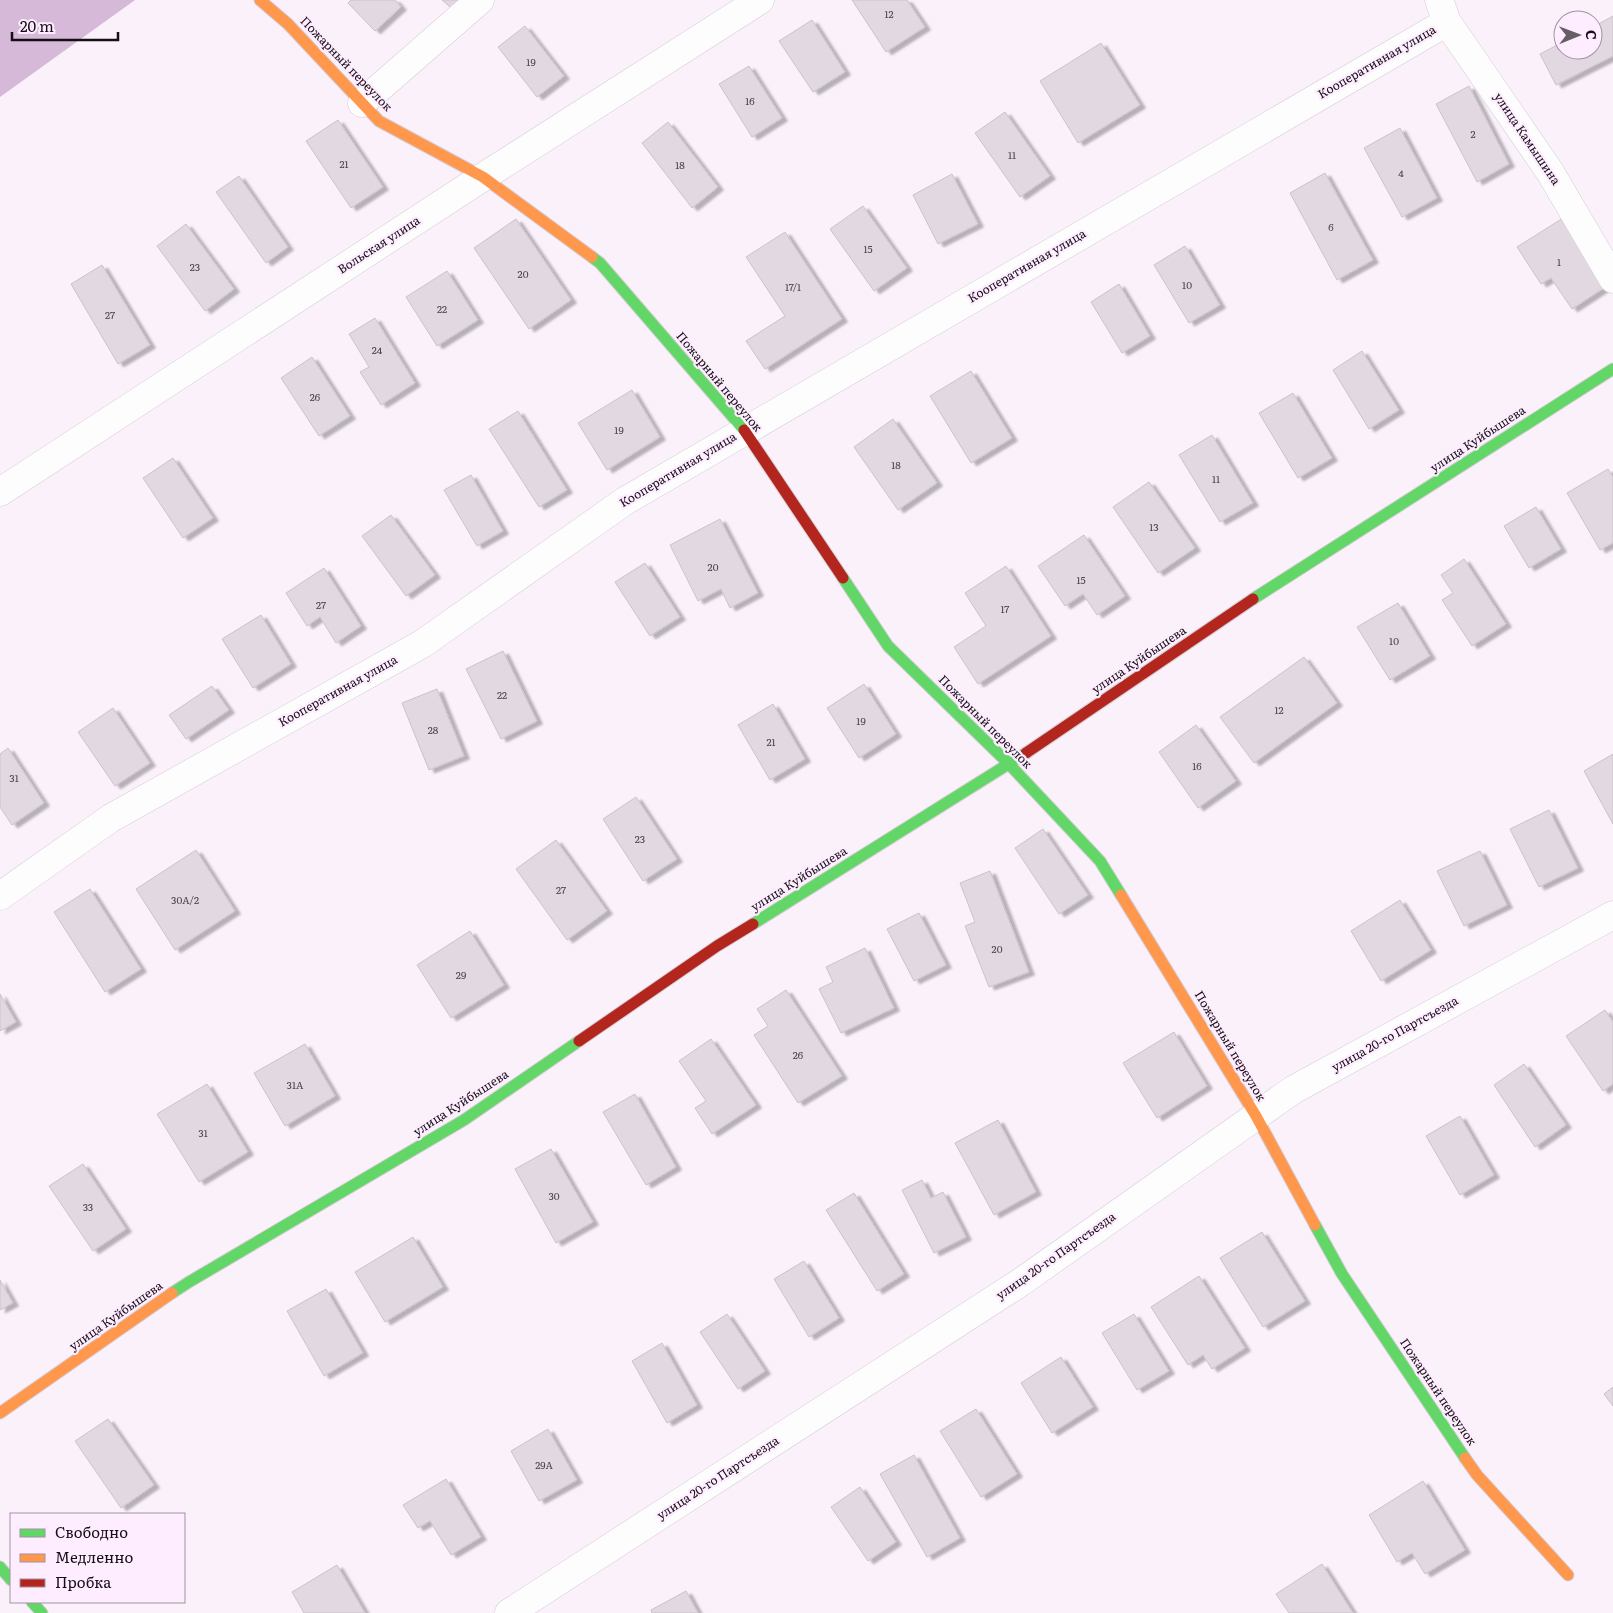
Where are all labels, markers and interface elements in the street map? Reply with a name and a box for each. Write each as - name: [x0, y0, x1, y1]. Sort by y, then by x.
- house number: 12: [884, 6, 894, 21]
- scale bar: [12, 10, 119, 42]
- north arrow: [1553, 10, 1603, 60]
- street label: Пожарный переулок: [297, 12, 397, 115]
- text: 20 m: [20, 14, 54, 37]
- street label: Кооперативная улица: [1314, 20, 1439, 102]
- text: С: [1582, 30, 1602, 40]
- house number: 19: [526, 54, 536, 69]
- street label: улица Камышина: [1490, 89, 1566, 189]
- house number: 16: [745, 93, 755, 108]
- house number: 2: [1470, 126, 1476, 141]
- house number: 11: [1008, 147, 1016, 162]
- house number: 21: [339, 156, 349, 171]
- house number: 18: [675, 157, 685, 172]
- house number: 4: [1398, 165, 1404, 180]
- street label: Вольская улица: [334, 210, 424, 278]
- house number: 6: [1328, 219, 1334, 234]
- street label: Кооперативная улица: [964, 224, 1089, 306]
- house number: 15: [863, 241, 873, 256]
- house number: 1: [1557, 254, 1561, 269]
- house number: 23: [190, 259, 200, 274]
- house number: 20: [518, 266, 529, 281]
- house number: 10: [1182, 277, 1192, 292]
- house number: 17/1: [785, 279, 801, 294]
- house number: 22: [437, 301, 447, 316]
- house number: 27: [105, 307, 115, 322]
- street label: Пожарный переулок: [672, 327, 767, 435]
- house number: 24: [372, 342, 383, 357]
- house number: 26: [310, 389, 321, 404]
- street label: улица Куйбышева: [1426, 400, 1529, 476]
- house number: 19: [614, 422, 624, 437]
- street label: Кооперативная улица: [616, 427, 740, 511]
- house number: 18: [891, 457, 901, 472]
- house number: 11: [1212, 471, 1220, 486]
- house number: 13: [1149, 519, 1159, 534]
- house number: 20: [708, 559, 719, 574]
- house number: 15: [1076, 572, 1086, 587]
- house number: 27: [316, 597, 326, 612]
- house number: 17: [1001, 601, 1009, 616]
- street label: улица Куйбышева: [1088, 621, 1190, 698]
- house number: 10: [1389, 633, 1399, 648]
- street label: Кооперативная улица: [275, 650, 401, 730]
- street label: Пожарный переулок: [935, 670, 1037, 772]
- house number: 22: [497, 687, 507, 702]
- house number: 12: [1274, 702, 1284, 717]
- house number: 19: [856, 713, 866, 728]
- house number: 28: [428, 722, 439, 737]
- house number: 21: [766, 734, 776, 749]
- house number: 16: [1192, 758, 1202, 773]
- house number: 31: [9, 770, 19, 785]
- house number: 23: [635, 831, 645, 846]
- street label: улица Куйбышева: [747, 841, 851, 915]
- house number: 27: [556, 882, 566, 897]
- house number: 30А/2: [171, 892, 199, 907]
- house number: 20: [992, 941, 1003, 956]
- house number: 29: [456, 967, 466, 982]
- street label: Пожарный переулок: [1191, 987, 1271, 1104]
- street label: улица 20-го Партсъезда: [1328, 991, 1462, 1075]
- house number: 26: [793, 1047, 804, 1062]
- street label: улица Куйбышева: [409, 1064, 512, 1140]
- house number: 31А: [287, 1077, 304, 1092]
- house number: 31: [198, 1125, 208, 1140]
- house number: 30: [548, 1188, 560, 1203]
- house number: 33: [83, 1199, 93, 1214]
- street label: улица 20-го Партсъезда: [992, 1207, 1119, 1303]
- street label: улица Куйбышева: [65, 1276, 166, 1354]
- street label: Пожарный переулок: [1396, 1334, 1481, 1449]
- street label: улица 20-го Партсъезда: [653, 1431, 782, 1523]
- house number: 29А: [535, 1457, 553, 1472]
- legend: [10, 1513, 185, 1603]
- text: Свободно: [55, 1520, 128, 1543]
- text: Медленно: [55, 1545, 133, 1568]
- text: Пробка: [55, 1570, 112, 1593]

